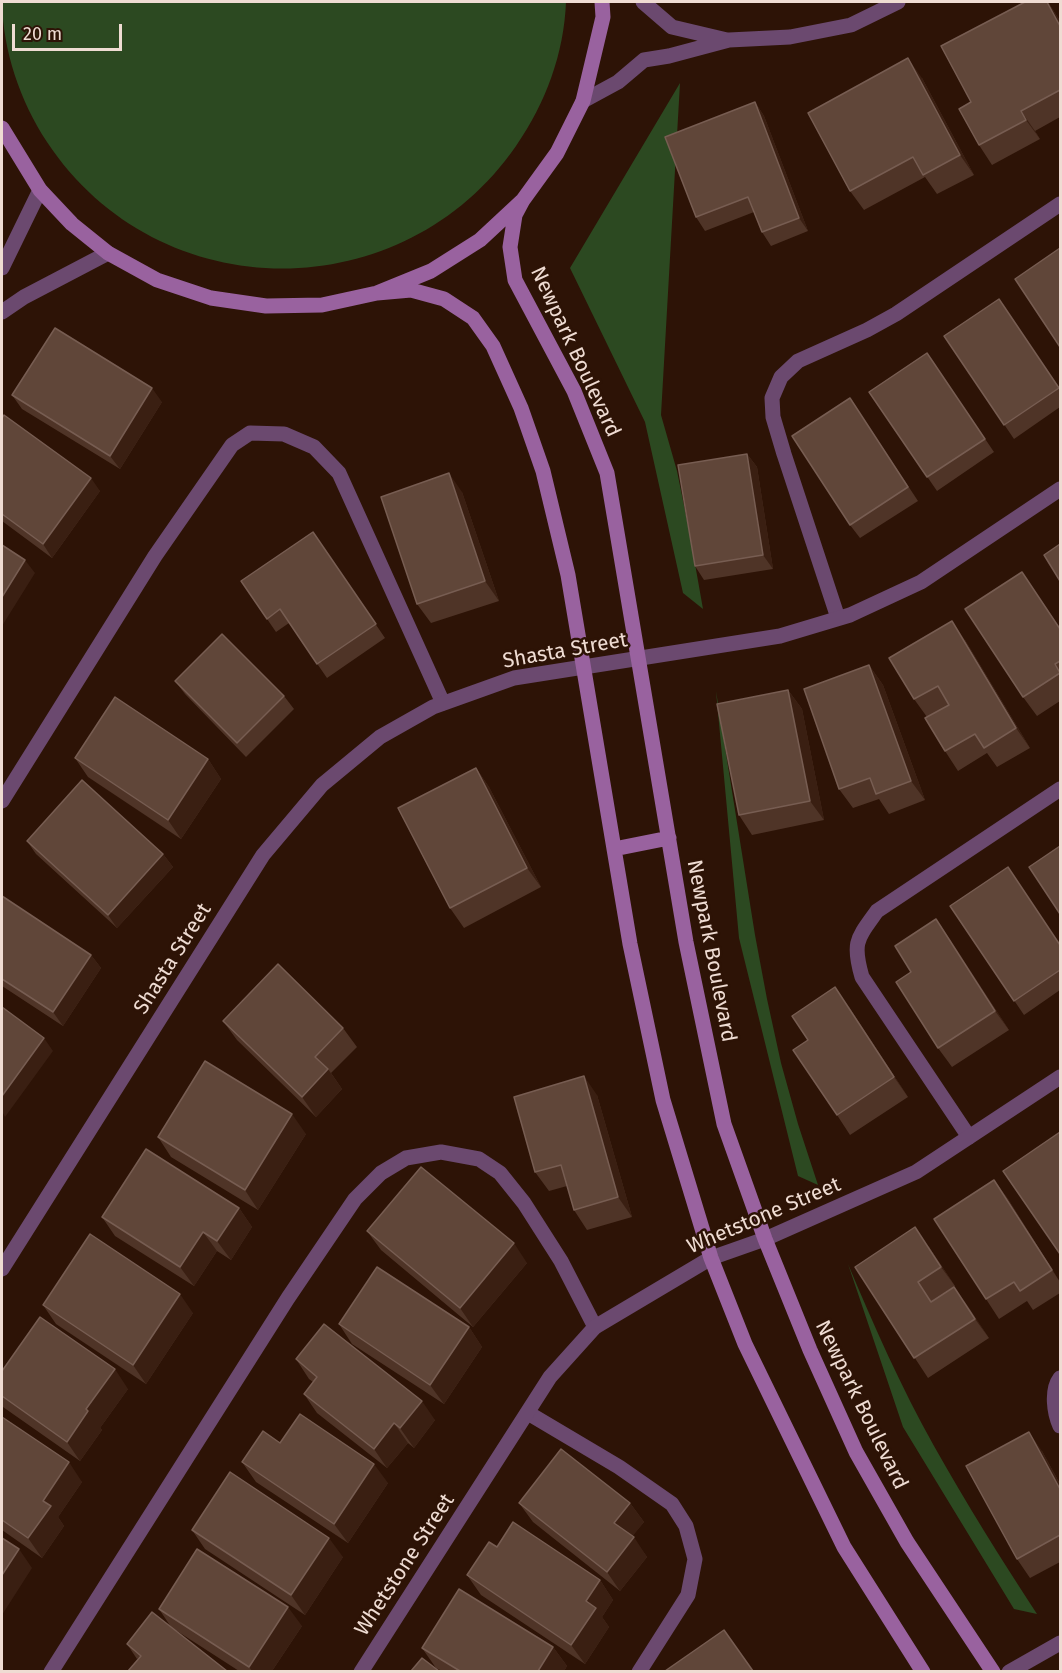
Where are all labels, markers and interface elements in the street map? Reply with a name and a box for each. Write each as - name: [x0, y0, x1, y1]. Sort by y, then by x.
- scale bar: [15, 12, 124, 50]
- text: 20 m: [23, 23, 62, 45]
- street label: Newpark Boulevard: [524, 263, 626, 441]
- street label: Shasta Street: [501, 628, 629, 674]
- street label: Newpark Boulevard: [681, 858, 741, 1044]
- street label: Shasta Street: [129, 899, 217, 1019]
- street label: Whetstone Street: [683, 1172, 845, 1260]
- street label: Newpark Boulevard: [809, 1316, 913, 1494]
- street label: Whetstone Street: [350, 1489, 460, 1641]

